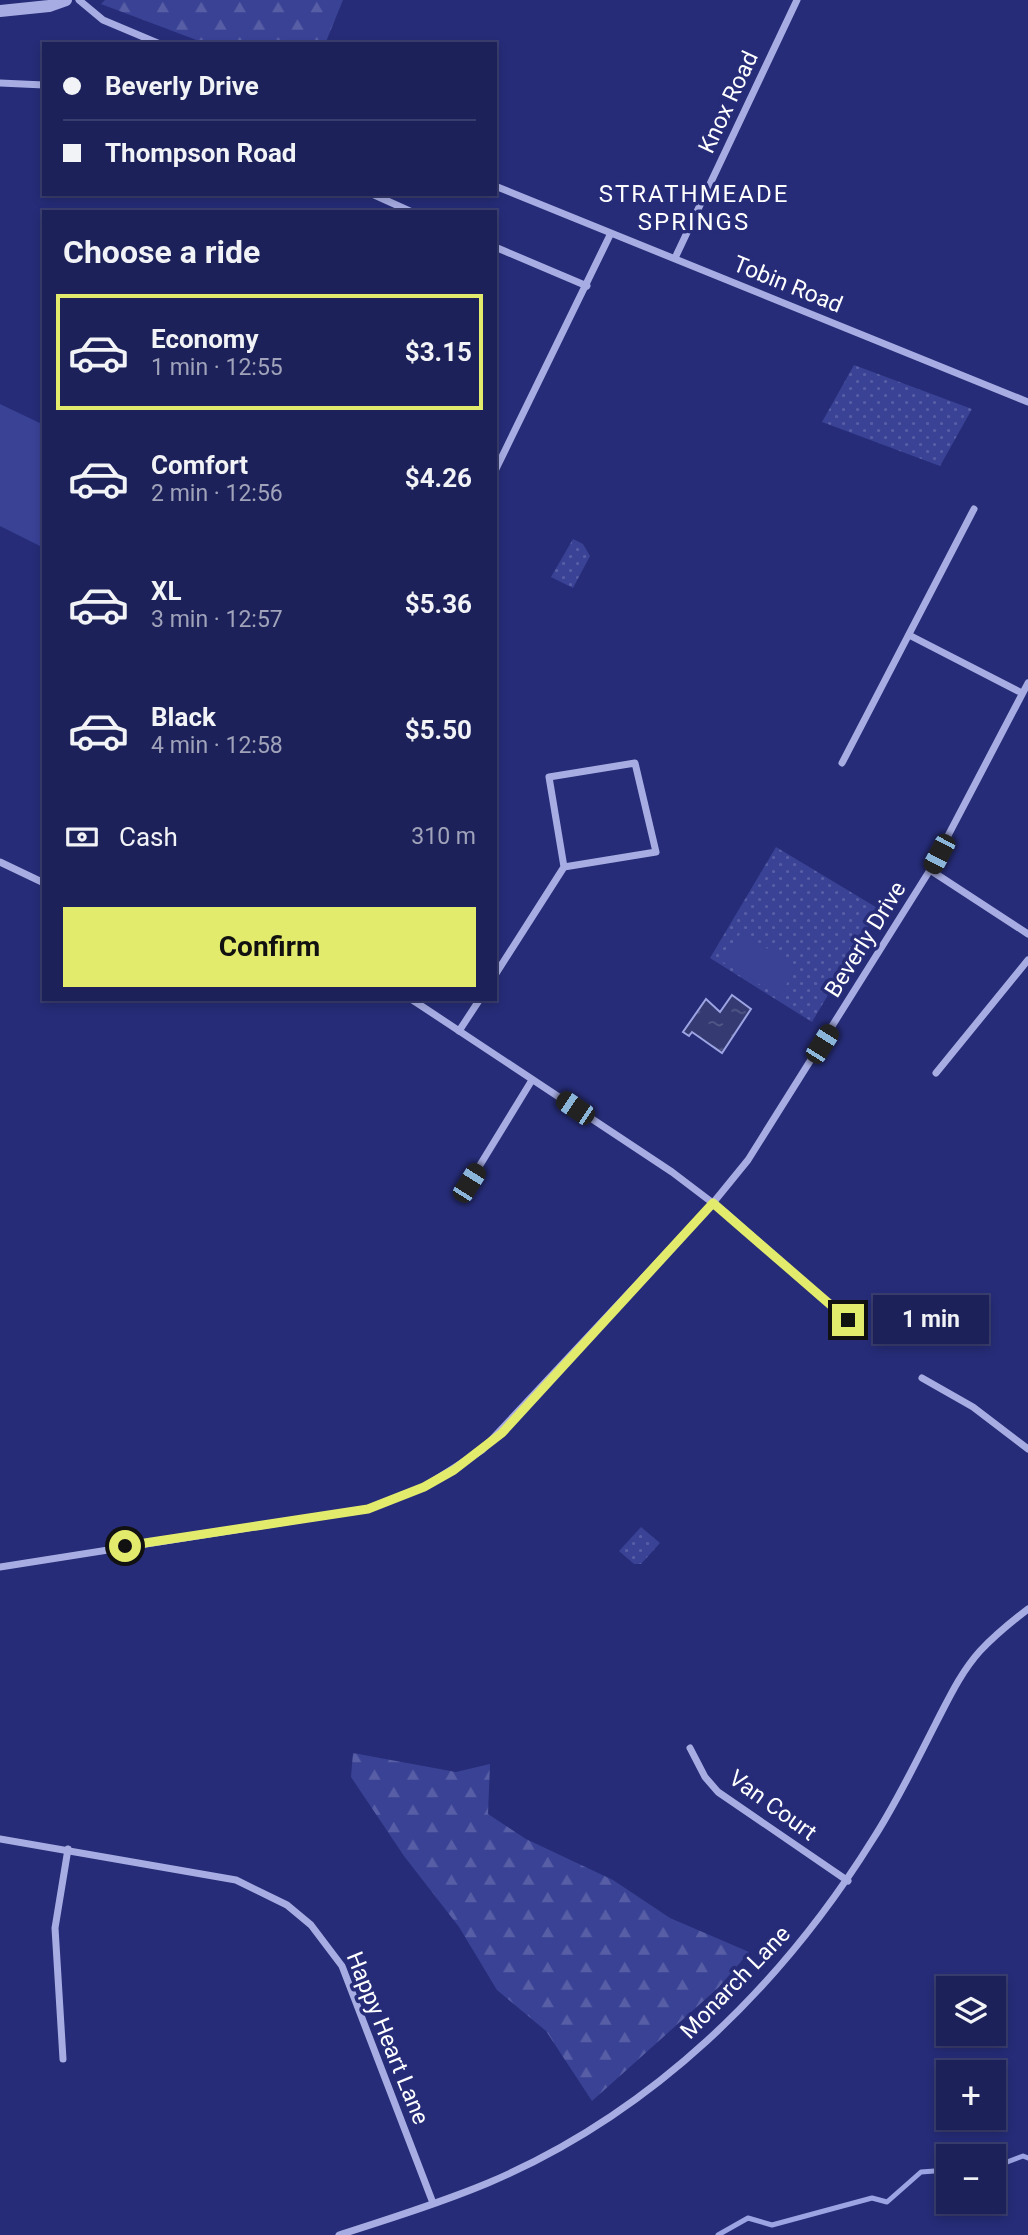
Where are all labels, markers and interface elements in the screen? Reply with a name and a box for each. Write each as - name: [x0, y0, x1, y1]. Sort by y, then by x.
- street label: Knox Road: [693, 47, 764, 158]
- text: Beverly Drive: [105, 71, 259, 101]
- text: Thompson Road: [105, 138, 296, 168]
- district label: STRATHMEADE SPRINGS: [599, 180, 789, 236]
- text: Choose a ride: [63, 233, 260, 271]
- street label: Tobin Road: [729, 250, 846, 319]
- icon: car: [67, 321, 130, 384]
- text: Economy: [151, 324, 258, 354]
- text: $3.15: [405, 337, 472, 367]
- text: 1 min · 12:55: [151, 354, 283, 381]
- icon: car: [67, 447, 130, 510]
- text: Comfort: [151, 450, 248, 480]
- text: $4.26: [405, 463, 472, 493]
- text: 2 min · 12:56: [151, 480, 283, 507]
- icon: car: [67, 573, 130, 636]
- text: XL: [151, 576, 182, 606]
- text: $5.36: [405, 589, 472, 619]
- text: 3 min · 12:57: [151, 606, 283, 633]
- icon: car: [67, 699, 130, 762]
- text: Black: [151, 702, 216, 732]
- text: $5.50: [405, 715, 472, 745]
- text: 4 min · 12:58: [151, 732, 283, 759]
- icon: cash: [63, 818, 101, 856]
- text: Cash: [119, 822, 178, 852]
- text: 310 m: [411, 823, 476, 850]
- car: [920, 831, 959, 877]
- street label: Beverly Drive: [819, 876, 912, 1002]
- button: Confirm: [63, 907, 476, 987]
- car: [802, 1021, 843, 1067]
- car: [552, 1088, 599, 1128]
- car: [449, 1160, 490, 1206]
- callout: 1 min: [872, 1296, 988, 1344]
- route end: [832, 1304, 864, 1336]
- text: 1 min: [902, 1306, 960, 1333]
- route start: [109, 1530, 141, 1562]
- street label: Van Court: [724, 1765, 822, 1846]
- street label: Monarch Lane: [675, 1920, 796, 2044]
- street label: Happy Heart Lane: [341, 1948, 434, 2128]
- map controls: [936, 1976, 1006, 2214]
- button: layers: [936, 1976, 1006, 2046]
- button: +: [936, 2060, 1006, 2130]
- button: −: [936, 2144, 1006, 2214]

